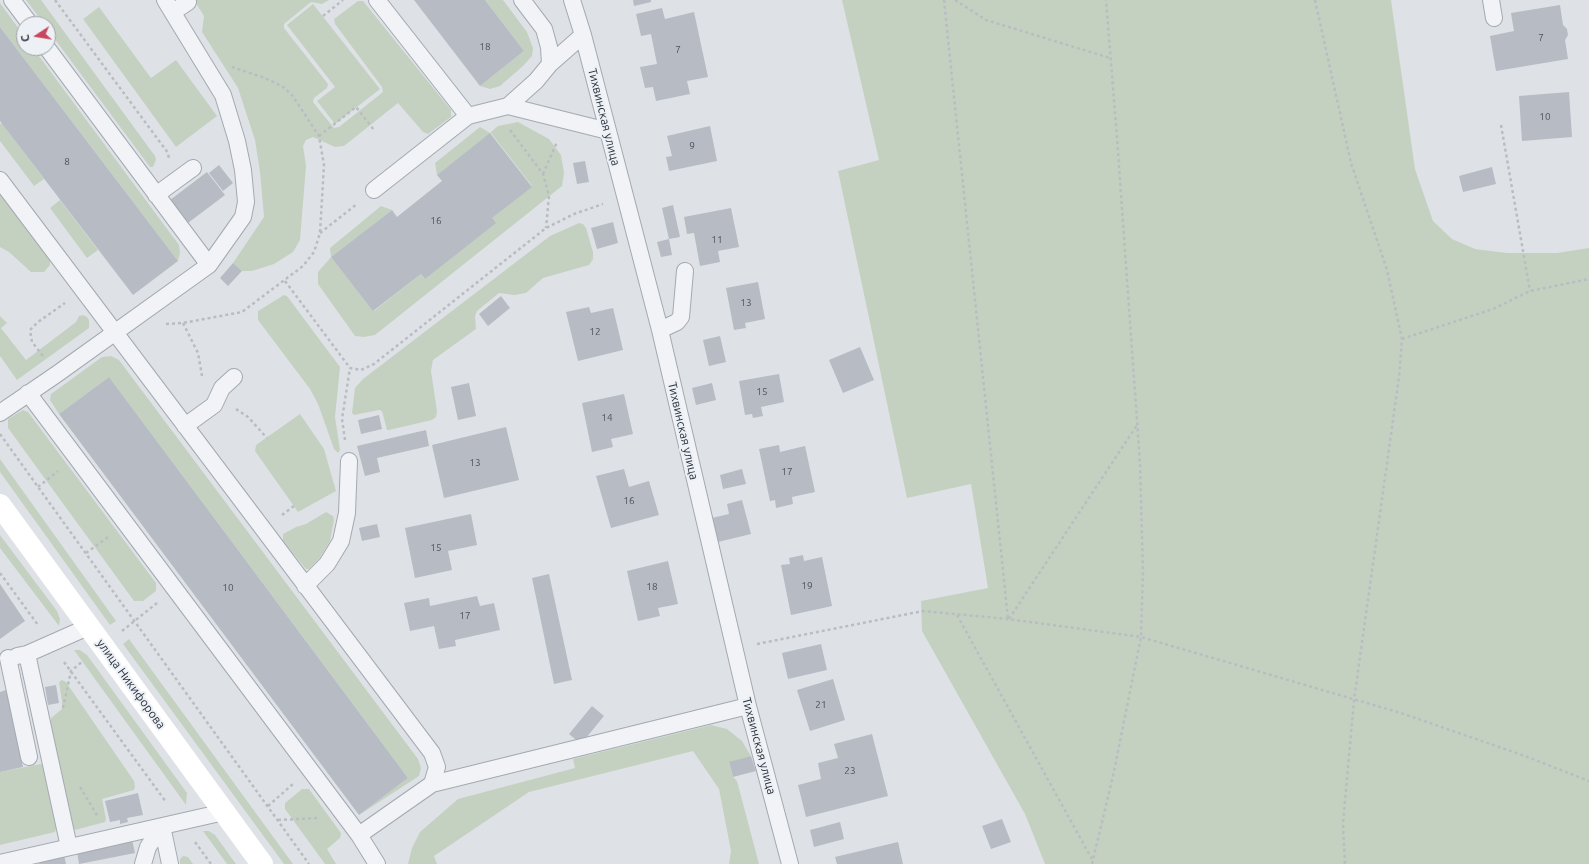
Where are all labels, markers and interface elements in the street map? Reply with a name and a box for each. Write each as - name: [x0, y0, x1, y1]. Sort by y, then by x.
- north arrow: [16, 16, 56, 56]
- house number: 7: [1538, 32, 1544, 44]
- text: С: [19, 34, 32, 43]
- house number: 18: [479, 41, 491, 53]
- house number: 7: [675, 44, 681, 56]
- street label: Тихвинская улица: [585, 67, 623, 167]
- house number: 10: [1539, 111, 1551, 123]
- house number: 9: [689, 140, 695, 152]
- house number: 8: [64, 156, 70, 168]
- house number: 16: [430, 215, 442, 227]
- house number: 11: [711, 234, 723, 246]
- house number: 13: [740, 297, 752, 309]
- house number: 12: [589, 326, 601, 338]
- street label: Тихвинская улица: [665, 381, 701, 481]
- house number: 15: [756, 386, 768, 398]
- house number: 14: [601, 412, 613, 424]
- house number: 13: [469, 457, 481, 469]
- house number: 17: [781, 466, 793, 478]
- house number: 16: [623, 495, 635, 507]
- house number: 15: [430, 542, 442, 554]
- house number: 19: [801, 580, 813, 592]
- house number: 18: [646, 581, 658, 593]
- house number: 10: [222, 582, 234, 594]
- house number: 17: [459, 610, 471, 622]
- street label: улица Никифорова: [94, 636, 168, 732]
- street label: Тихвинская улица: [739, 696, 779, 796]
- house number: 21: [815, 699, 827, 711]
- house number: 23: [844, 765, 856, 777]

